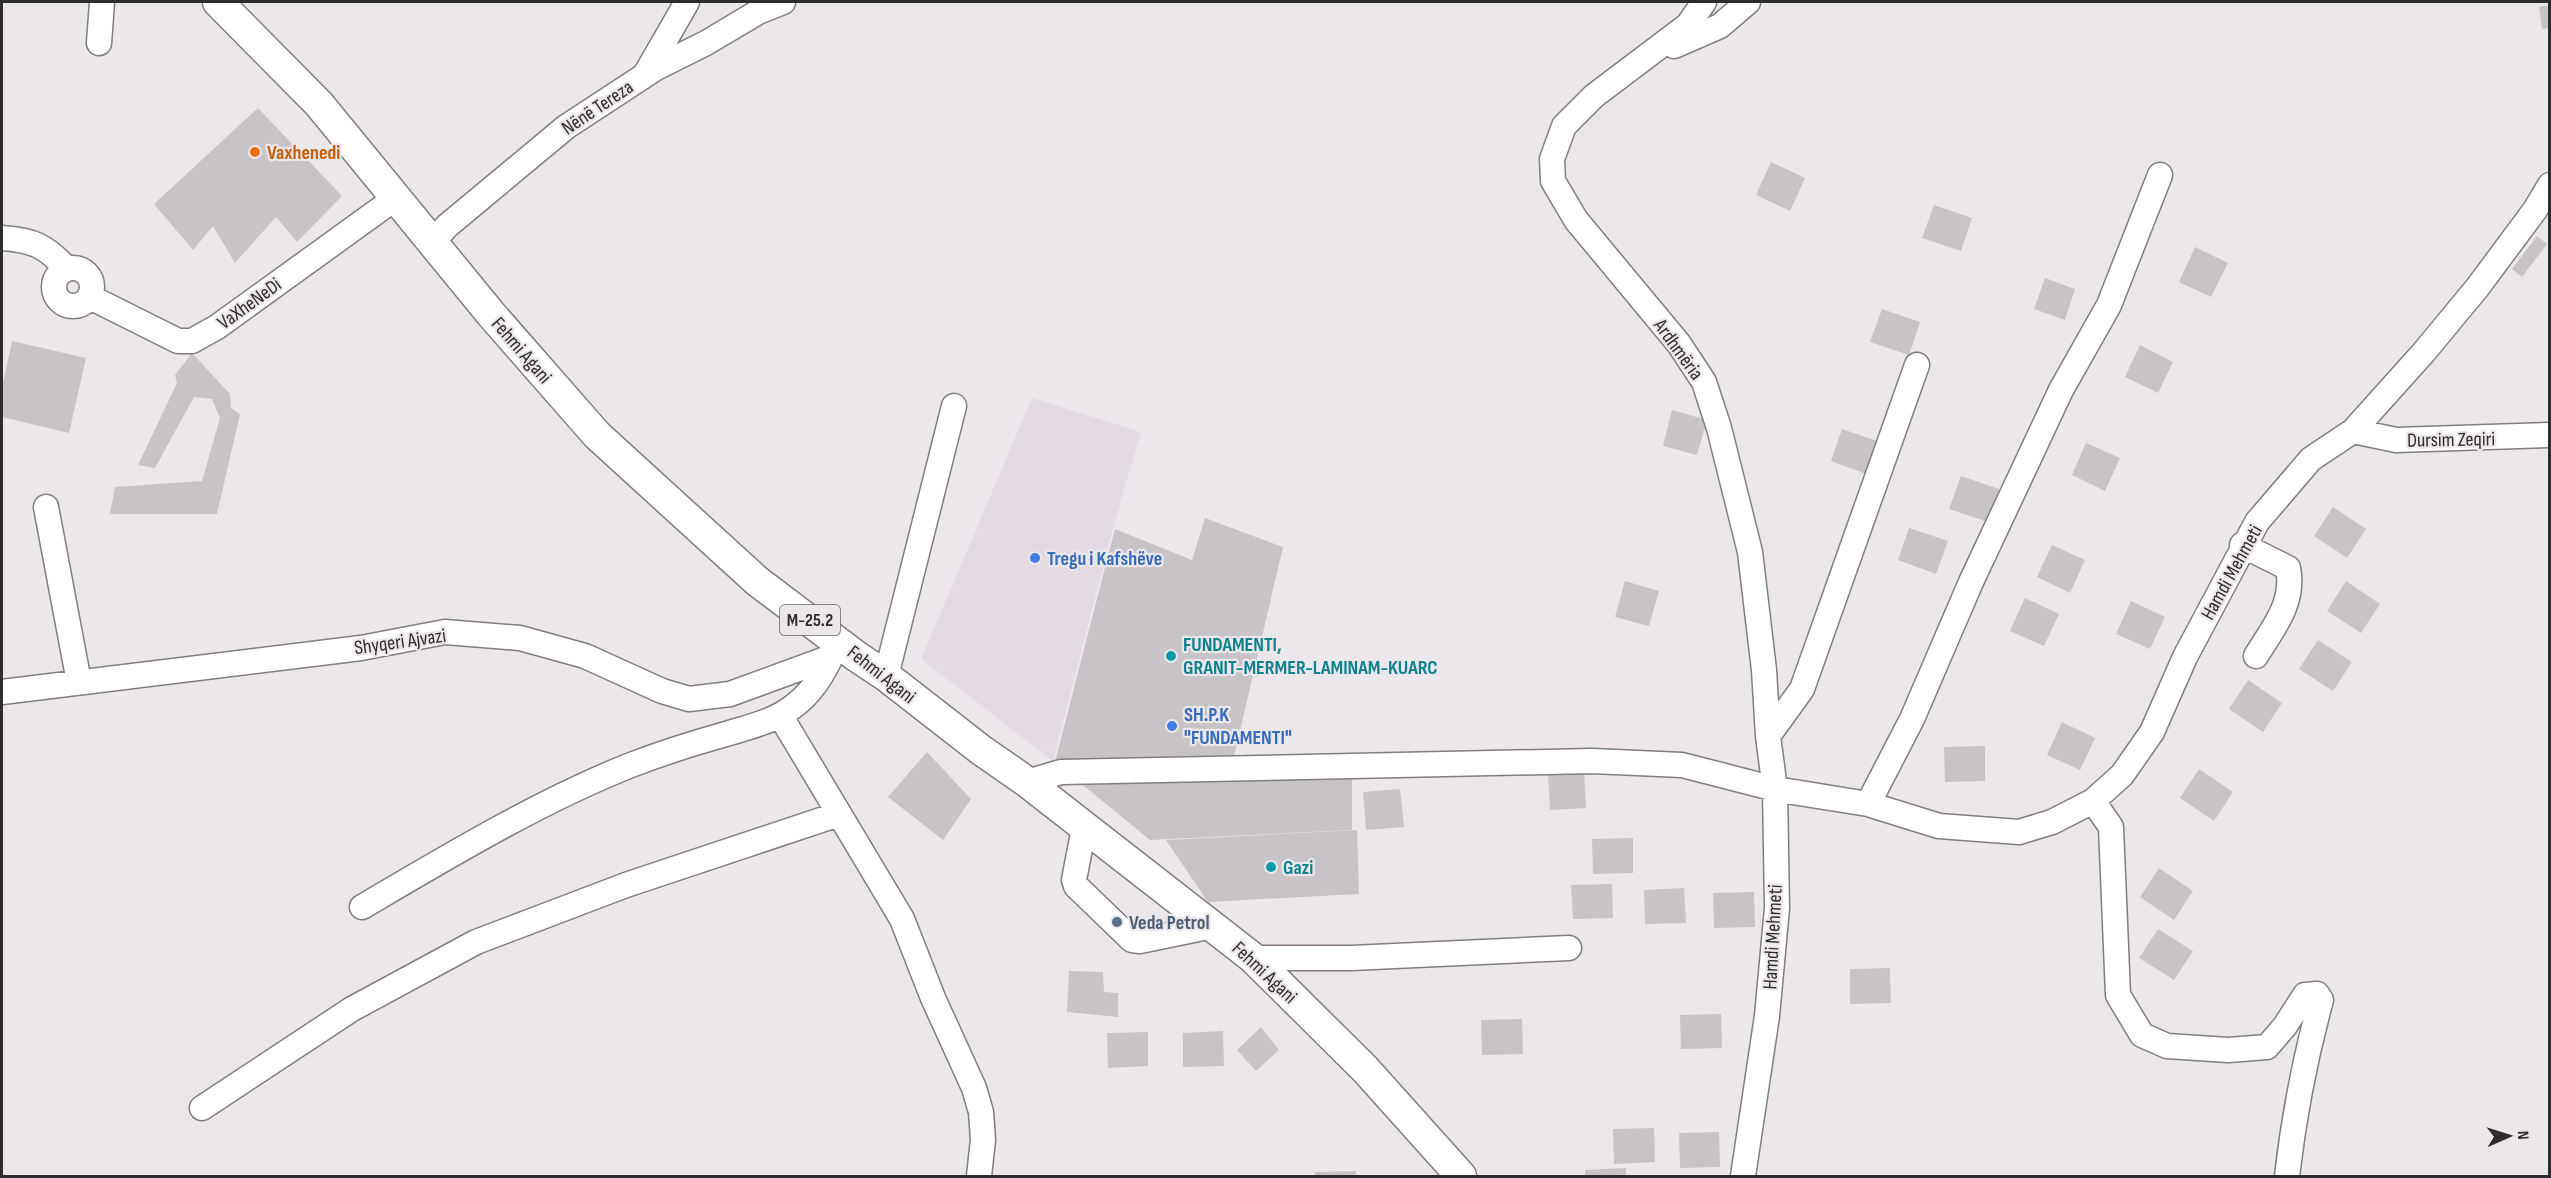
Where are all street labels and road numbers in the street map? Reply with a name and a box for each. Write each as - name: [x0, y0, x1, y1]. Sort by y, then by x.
- street label: Nënë Tereza: [557, 75, 638, 140]
- street label: VaXheNeDi: [213, 273, 286, 335]
- street label: Fehmi Agani: [486, 313, 557, 389]
- street label: Ardhmëria: [1648, 314, 1708, 385]
- street label: Dursim Zeqiri: [2407, 427, 2495, 453]
- street label: Hamdi Mehmeti: [2196, 521, 2268, 624]
- road number: M-25.2: [780, 605, 840, 635]
- street label: Shyqeri Ajvazi: [353, 624, 447, 660]
- street label: Fehmi Agani: [842, 641, 920, 709]
- street label: Hamdi Mehmeti: [1758, 884, 1788, 990]
- street label: Fehmi Agani: [1227, 937, 1302, 1009]

